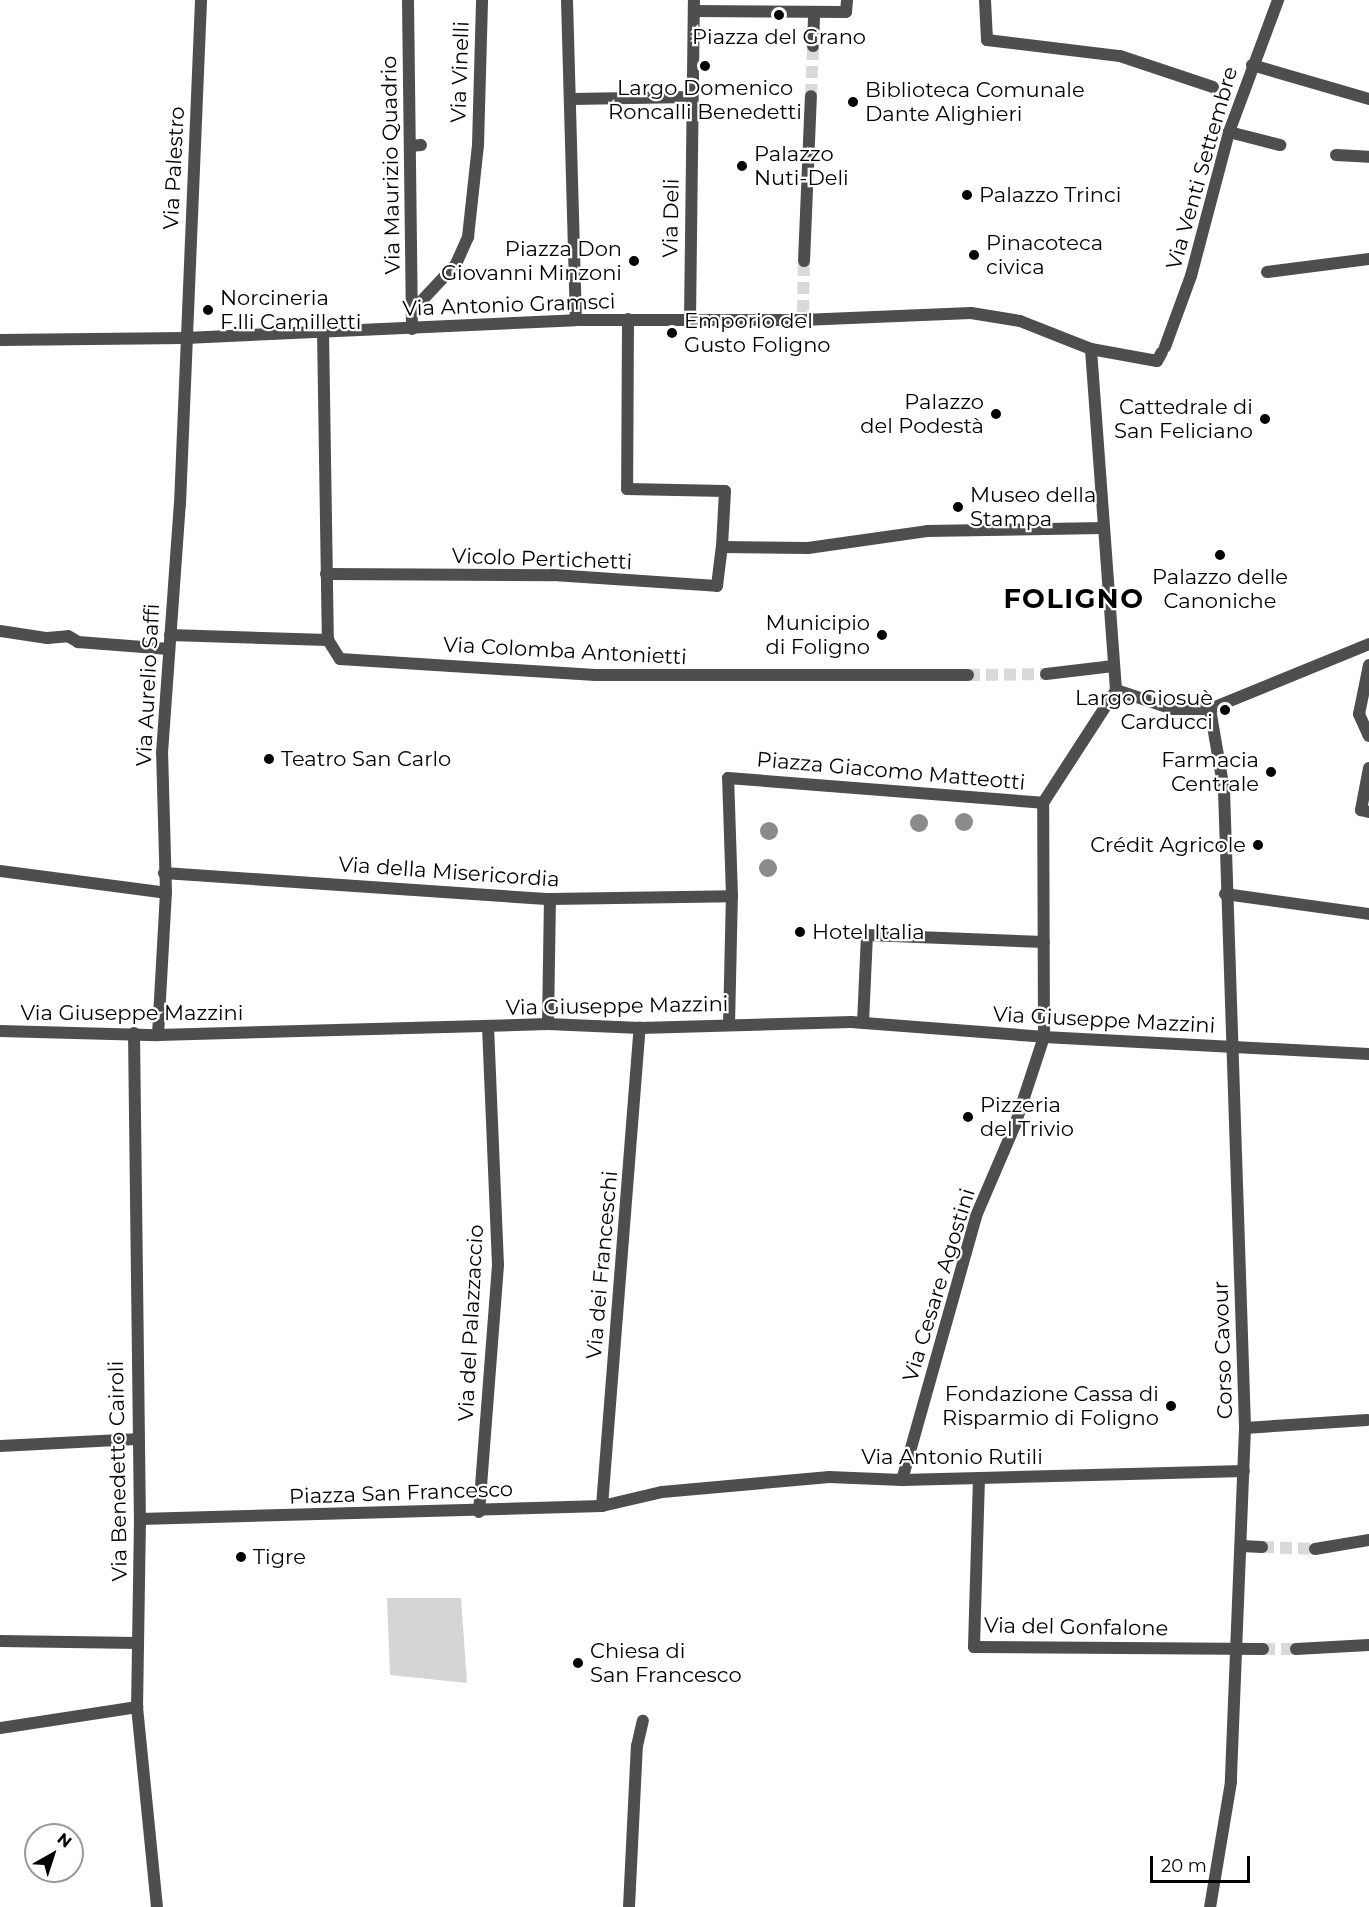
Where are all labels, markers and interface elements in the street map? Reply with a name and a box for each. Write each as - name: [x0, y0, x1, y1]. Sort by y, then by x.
- marker: Piazza del Grano: [772, 8, 786, 22]
- street label: Via Vinelli: [446, 21, 474, 123]
- place label: Piazza del Grano: [692, 24, 866, 50]
- street label: Via Maurizio Quadrio: [376, 55, 406, 275]
- marker: Largo Domenico Roncalli Benedetti: [698, 59, 712, 73]
- street label: Via Venti Settembre: [1161, 64, 1243, 272]
- place label: Largo Domenico Roncalli Benedetti: [608, 75, 802, 125]
- place label: Biblioteca Comunale Dante Alighieri: [865, 77, 1085, 127]
- marker: Biblioteca Comunale Dante Alighieri: [846, 95, 860, 109]
- street label: Via Palestro: [158, 106, 190, 230]
- place label: Palazzo Nuti-Deli: [754, 141, 849, 191]
- marker: Palazzo Nuti-Deli: [735, 159, 749, 173]
- street label: Via Deli: [658, 178, 684, 258]
- place label: Palazzo Trinci: [979, 182, 1121, 208]
- marker: Palazzo Trinci: [960, 188, 974, 202]
- place label: Pinacoteca civica: [986, 230, 1103, 280]
- place label: Piazza Don Giovanni Minzoni: [441, 236, 622, 286]
- marker: Pinacoteca civica: [967, 248, 981, 262]
- marker: Piazza Don Giovanni Minzoni: [627, 254, 641, 268]
- place label: Norcineria F.lli Camilletti: [220, 285, 361, 335]
- street label: Via Antonio Gramsci: [402, 289, 616, 321]
- marker: Norcineria F.lli Camilletti: [201, 303, 215, 317]
- place label: Emporio del Gusto Foligno: [684, 308, 831, 358]
- marker: Emporio del Gusto Foligno: [665, 326, 679, 340]
- place label: Palazzo del Podestà: [860, 389, 984, 439]
- place label: Cattedrale di San Feliciano: [1114, 394, 1253, 444]
- marker: Palazzo del Podestà: [989, 407, 1003, 421]
- marker: Cattedrale di San Feliciano: [1258, 412, 1272, 426]
- place label: Museo della Stampa: [970, 482, 1096, 532]
- marker: Museo della Stampa: [951, 500, 965, 514]
- street label: Vicolo Pertichetti: [451, 543, 633, 575]
- marker: Palazzo delle Canoniche: [1213, 548, 1227, 562]
- place label: Palazzo delle Canoniche: [1152, 564, 1288, 614]
- district label: FOLIGNO: [1004, 583, 1144, 615]
- street label: Via Aurelio Saffi: [131, 603, 165, 767]
- place label: Municipio di Foligno: [765, 610, 870, 660]
- marker: Municipio di Foligno: [875, 628, 889, 642]
- street label: Via Colomba Antonietti: [442, 632, 688, 670]
- place label: Largo Giosuè Carducci: [1075, 685, 1213, 735]
- marker: Largo Giosuè Carducci: [1218, 703, 1232, 717]
- place label: Teatro San Carlo: [281, 746, 451, 772]
- street label: Piazza Giacomo Matteotti: [756, 747, 1026, 795]
- place label: Farmacia Centrale: [1161, 747, 1259, 797]
- marker: Teatro San Carlo: [262, 752, 276, 766]
- marker: Farmacia Centrale: [1264, 765, 1278, 779]
- place label: Crédit Agricole: [1090, 832, 1246, 858]
- marker: Crédit Agricole: [1251, 838, 1265, 852]
- street label: Via della Misericordia: [338, 852, 560, 892]
- place label: Hotel Italia: [812, 919, 925, 945]
- marker: Hotel Italia: [793, 925, 807, 939]
- street label: Via Giuseppe Mazzini: [505, 991, 729, 1021]
- street label: Via Giuseppe Mazzini: [21, 1000, 243, 1026]
- street label: Via Giuseppe Mazzini: [992, 1002, 1216, 1038]
- place label: Pizzeria del Trivio: [980, 1092, 1074, 1142]
- marker: Pizzeria del Trivio: [961, 1110, 975, 1124]
- street label: Via dei Franceschi: [581, 1170, 623, 1360]
- street label: Via Cesare Agostini: [898, 1185, 980, 1385]
- street label: Via del Palazzaccio: [453, 1224, 489, 1422]
- street label: Corso Cavour: [1208, 1280, 1238, 1420]
- street label: Via Benedetto Cairoli: [103, 1361, 133, 1581]
- place label: Fondazione Cassa di Risparmio di Foligno: [942, 1381, 1159, 1431]
- marker: Fondazione Cassa di Risparmio di Foligno: [1164, 1399, 1178, 1413]
- street label: Via Antonio Rutili: [861, 1444, 1043, 1470]
- street label: Piazza San Francesco: [289, 1476, 513, 1510]
- place label: Tigre: [253, 1544, 306, 1570]
- marker: Tigre: [234, 1550, 248, 1564]
- street label: Via del Gonfalone: [984, 1613, 1168, 1641]
- place label: Chiesa di San Francesco: [590, 1638, 742, 1688]
- marker: Chiesa di San Francesco: [571, 1656, 585, 1670]
- north arrow: [24, 1823, 84, 1883]
- text: N: [53, 1829, 75, 1852]
- scale bar: [1153, 1844, 1254, 1882]
- text: 20 m: [1161, 1855, 1207, 1877]

